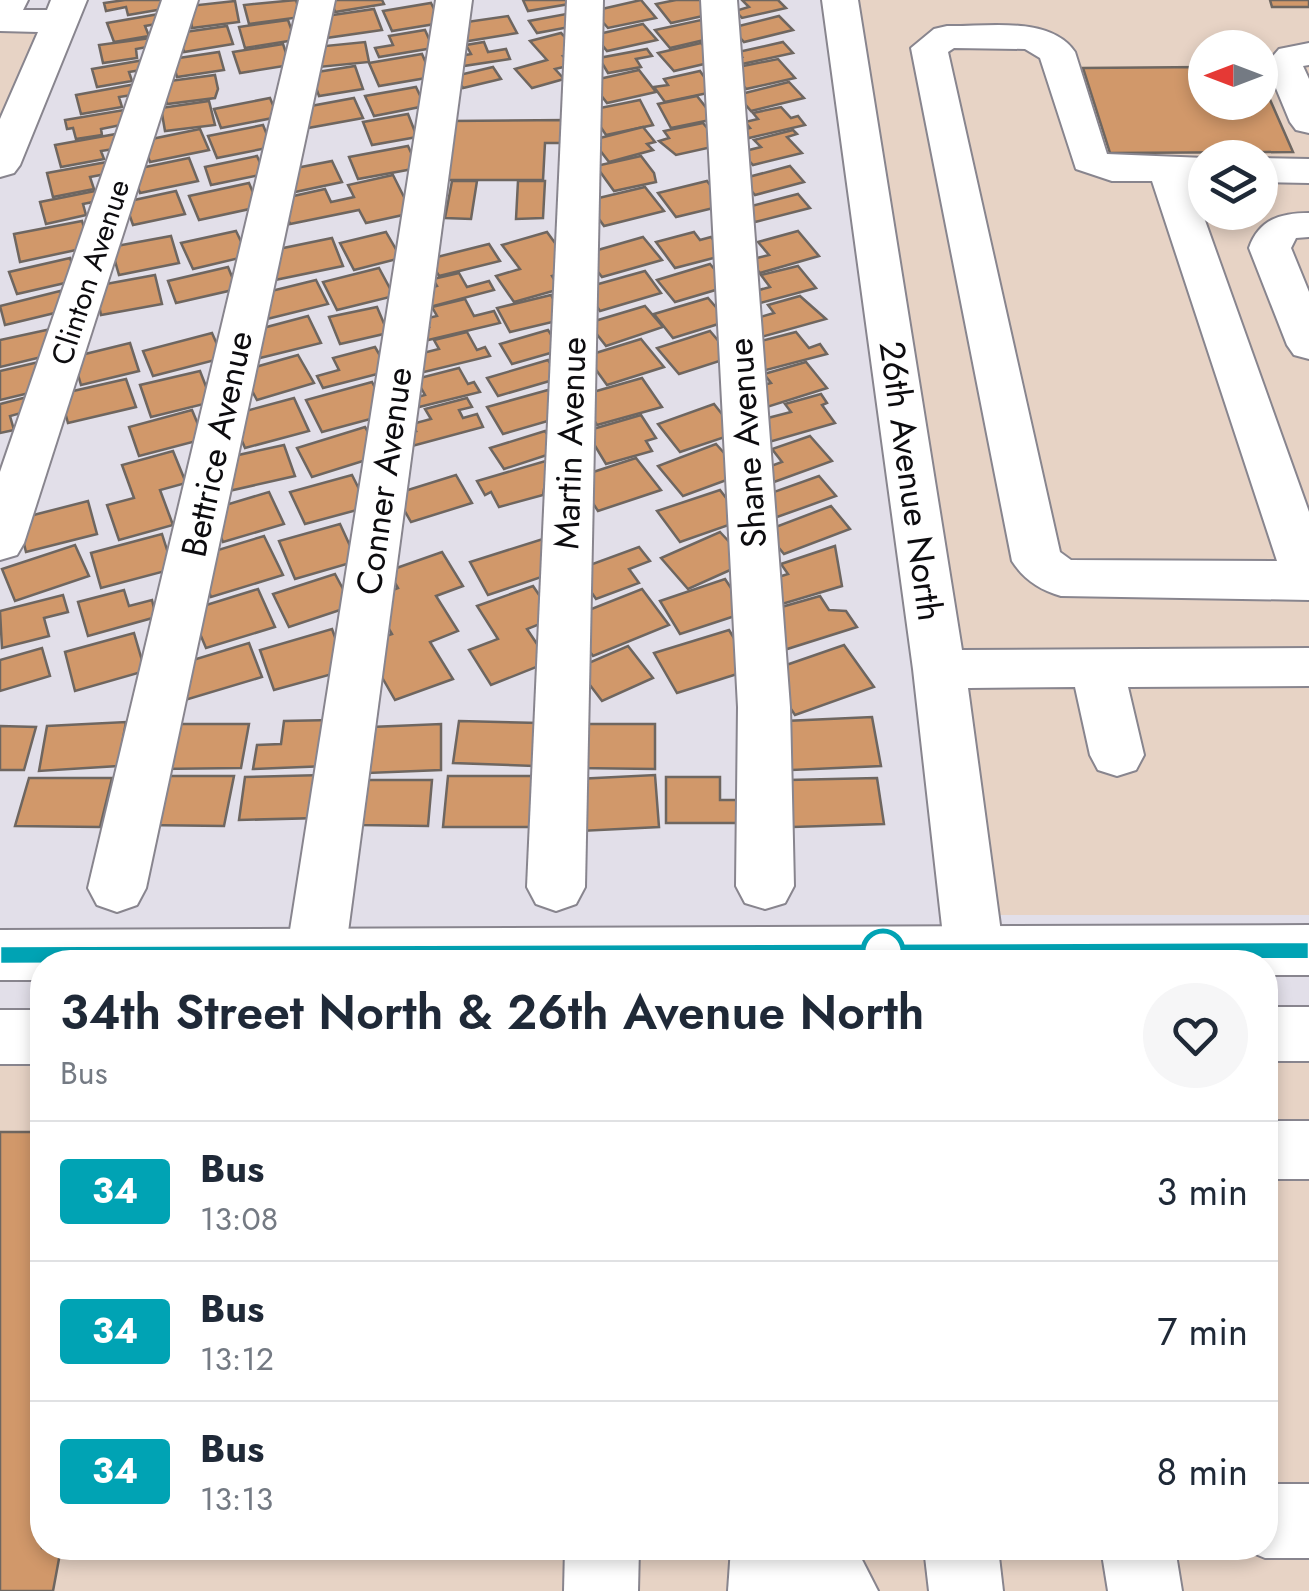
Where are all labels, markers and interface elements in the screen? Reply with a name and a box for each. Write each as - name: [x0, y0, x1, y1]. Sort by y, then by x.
- north arrow: [1188, 30, 1278, 120]
- map controls: [1188, 30, 1278, 230]
- button: layers: [1188, 140, 1278, 230]
- street label: Clinton Avenue: [40, 174, 140, 370]
- street label: Bettrice Avenue: [169, 326, 265, 562]
- street label: Martin Avenue: [541, 336, 599, 550]
- street label: Shane Avenue: [715, 336, 779, 550]
- street label: 26th Avenue North: [867, 338, 955, 624]
- street label: Conner Avenue: [343, 364, 425, 598]
- unlabelled marker: [862, 930, 904, 972]
- text: 34th Street North & 26th Avenue North: [60, 978, 924, 1047]
- button: heart: [1143, 983, 1248, 1088]
- text: Bus: [60, 1050, 108, 1096]
- text: Bus: [200, 1141, 264, 1196]
- text: 3 min: [1156, 1164, 1248, 1219]
- text: 34: [92, 1166, 138, 1216]
- text: 13:08: [200, 1196, 278, 1242]
- text: Bus: [200, 1281, 264, 1336]
- text: 7 min: [1157, 1304, 1248, 1359]
- text: 34: [92, 1306, 138, 1356]
- text: 13:12: [200, 1336, 274, 1382]
- text: Bus: [200, 1421, 264, 1476]
- text: 8 min: [1156, 1444, 1248, 1499]
- text: 34: [92, 1446, 138, 1496]
- text: 13:13: [200, 1476, 273, 1522]

